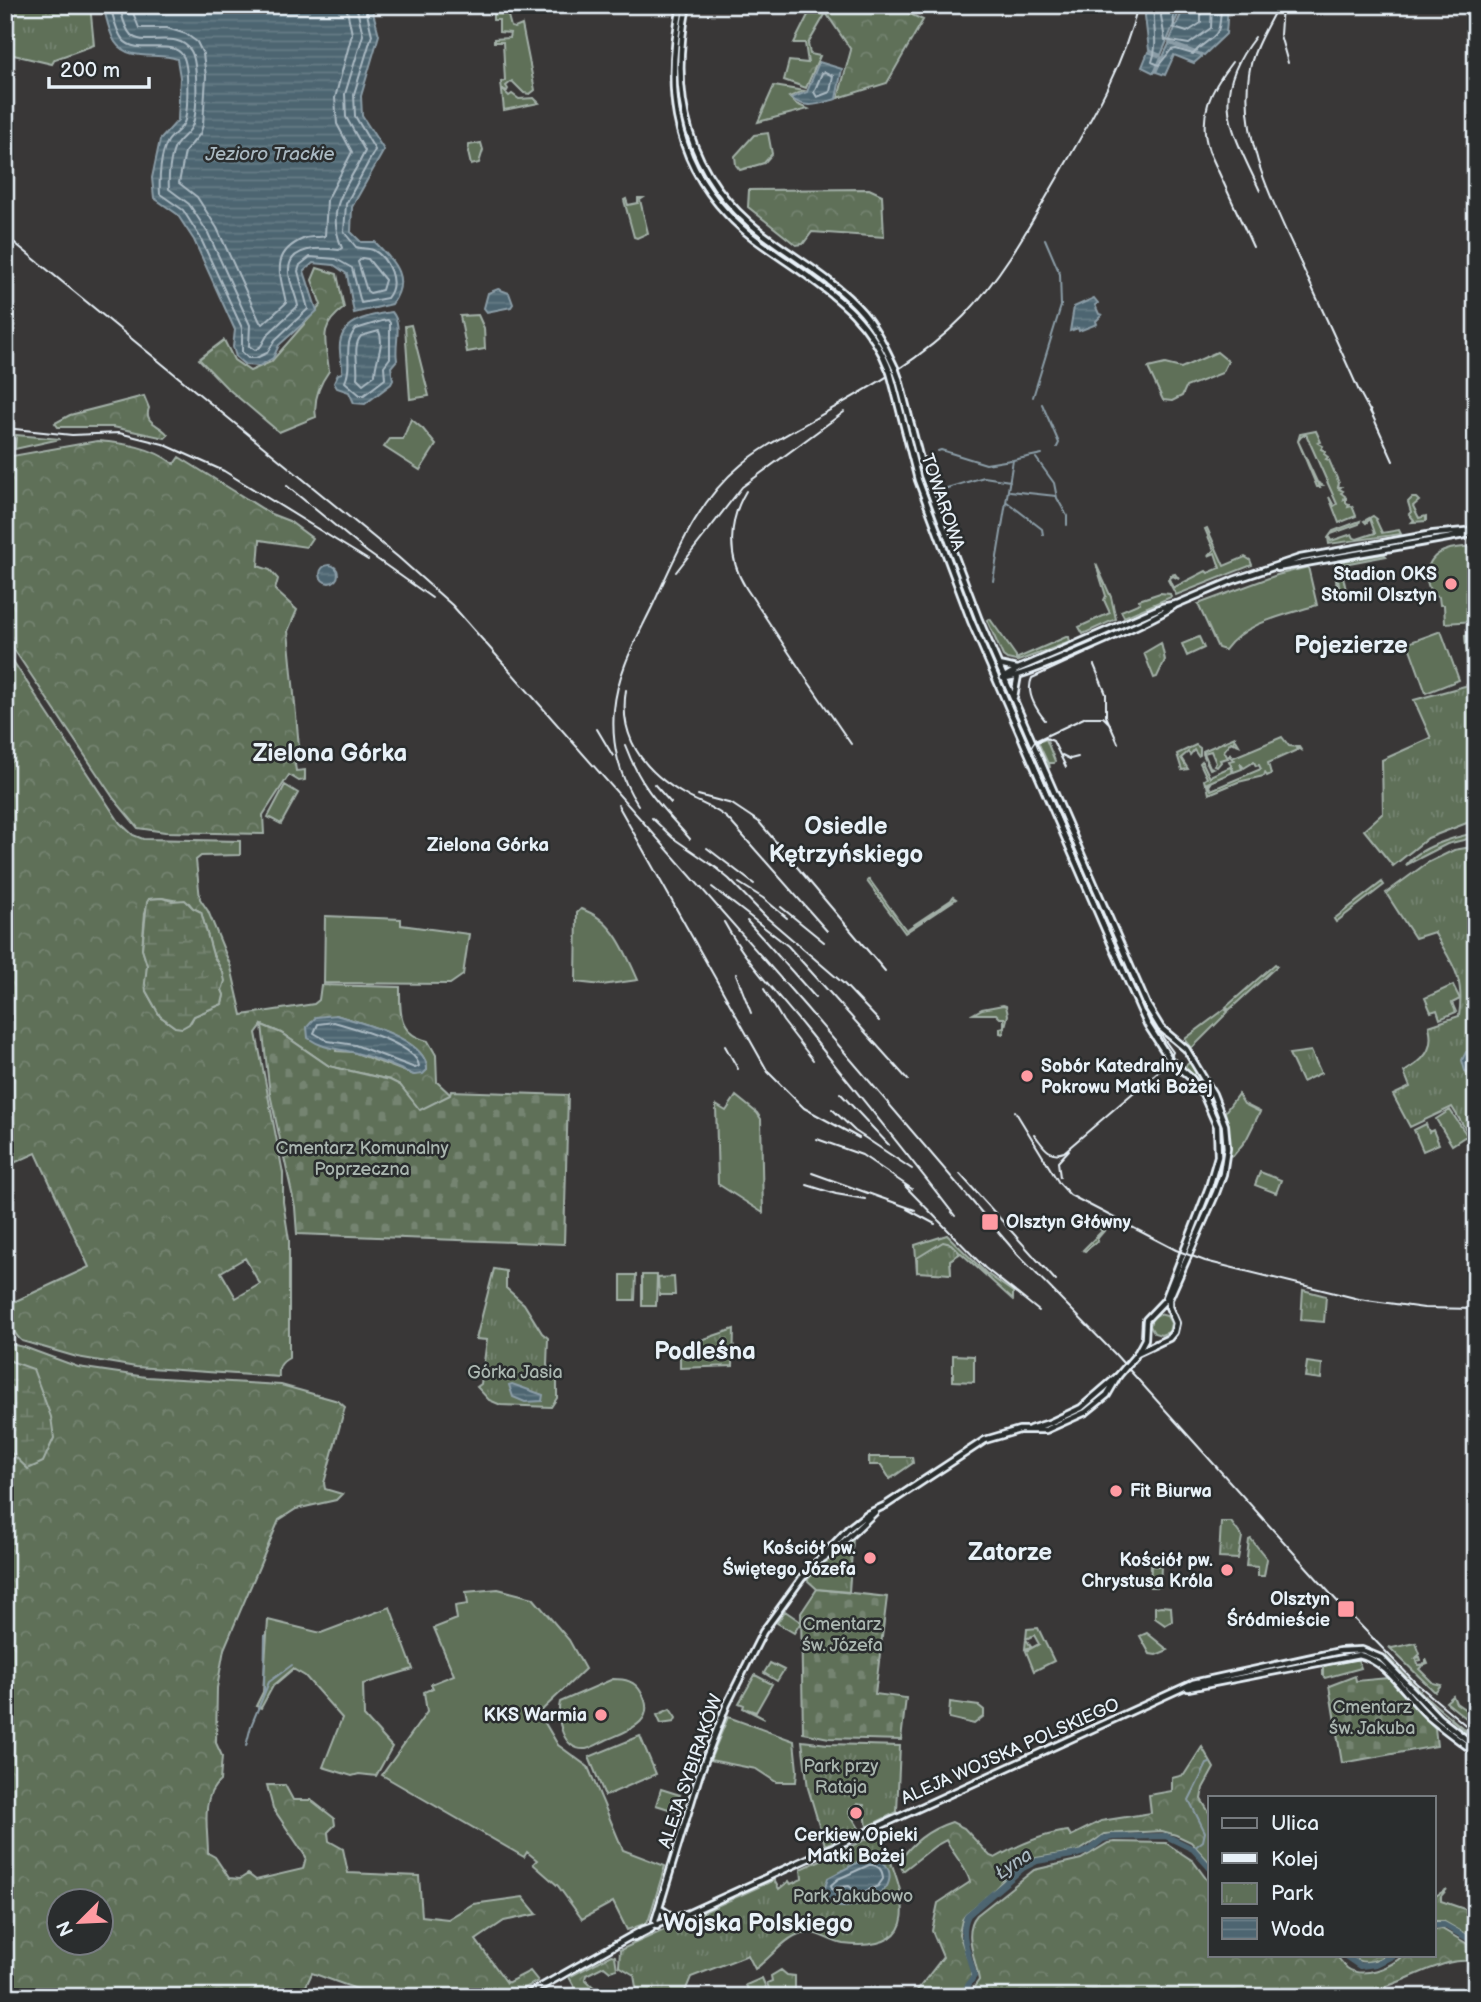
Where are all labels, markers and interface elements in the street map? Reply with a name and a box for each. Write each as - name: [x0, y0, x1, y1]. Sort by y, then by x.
- scale bar: [49, 46, 149, 90]
- text: 200 m: [60, 58, 120, 83]
- water label: Jezioro Trackie: [204, 143, 335, 166]
- street label: TOWAROWA: [916, 451, 969, 553]
- place label: Stadion OKS Stomil Olsztyn: [1321, 564, 1437, 606]
- marker: Stadion OKS Stomil Olsztyn: [1443, 576, 1459, 592]
- district label: Pojezierze: [1294, 631, 1408, 660]
- district label: Zielona Górka: [253, 739, 407, 768]
- district label: Osiedle Kętrzyńskiego: [769, 812, 923, 869]
- district label: Zielona Górka: [427, 834, 549, 857]
- place label: Sobór Katedralny Pokrowu Matki Bożej: [1041, 1056, 1213, 1098]
- marker: Sobór Katedralny Pokrowu Matki Bożej: [1019, 1068, 1035, 1084]
- park label: Cmentarz Komunalny Poprzeczna: [275, 1138, 449, 1180]
- marker: Olsztyn Główny: [980, 1212, 1000, 1232]
- place label: Olsztyn Główny: [1006, 1212, 1132, 1233]
- district label: Podleśna: [654, 1337, 756, 1366]
- park label: Górka Jasia: [467, 1362, 563, 1383]
- place label: Fit Biurwa: [1130, 1481, 1212, 1502]
- marker: Fit Biurwa: [1108, 1483, 1124, 1499]
- place label: Kościół pw. Świętego Józefa: [723, 1538, 856, 1580]
- district label: Zatorze: [968, 1538, 1052, 1567]
- marker: Kościół pw. Świętego Józefa: [862, 1550, 878, 1566]
- place label: Kościół pw. Chrystusa Króla: [1081, 1550, 1213, 1592]
- marker: Kościół pw. Chrystusa Króla: [1219, 1562, 1235, 1578]
- place label: Olsztyn Śródmieście: [1227, 1589, 1330, 1631]
- marker: Olsztyn Śródmieście: [1336, 1599, 1356, 1619]
- park label: Cmentarz św. Józefa: [801, 1614, 883, 1656]
- street label: ALEJA SYBIRAKÓW: [652, 1690, 727, 1851]
- street label: ALEJA WOJSKA POLSKIEGO: [898, 1694, 1123, 1809]
- park label: Cmentarz św. Jakuba: [1329, 1697, 1415, 1739]
- place label: KKS Warmia: [483, 1705, 587, 1726]
- marker: KKS Warmia: [593, 1707, 609, 1723]
- park label: Park przy Rataja: [804, 1756, 879, 1798]
- legend: [1208, 1796, 1436, 1956]
- marker: Cerkiew Opieki Matki Bożej: [848, 1805, 864, 1821]
- text: Ulica: [1271, 1811, 1319, 1836]
- place label: Cerkiew Opieki Matki Bożej: [794, 1825, 918, 1867]
- water label: Łyna: [991, 1844, 1037, 1885]
- text: Kolej: [1271, 1847, 1318, 1872]
- text: Park: [1271, 1881, 1314, 1906]
- north arrow: [46, 1886, 116, 1956]
- park label: Park Jakubowo: [793, 1886, 913, 1907]
- district label: Wojska Polskiego: [663, 1909, 853, 1938]
- text: N: [52, 1917, 79, 1940]
- text: Woda: [1271, 1917, 1325, 1942]

